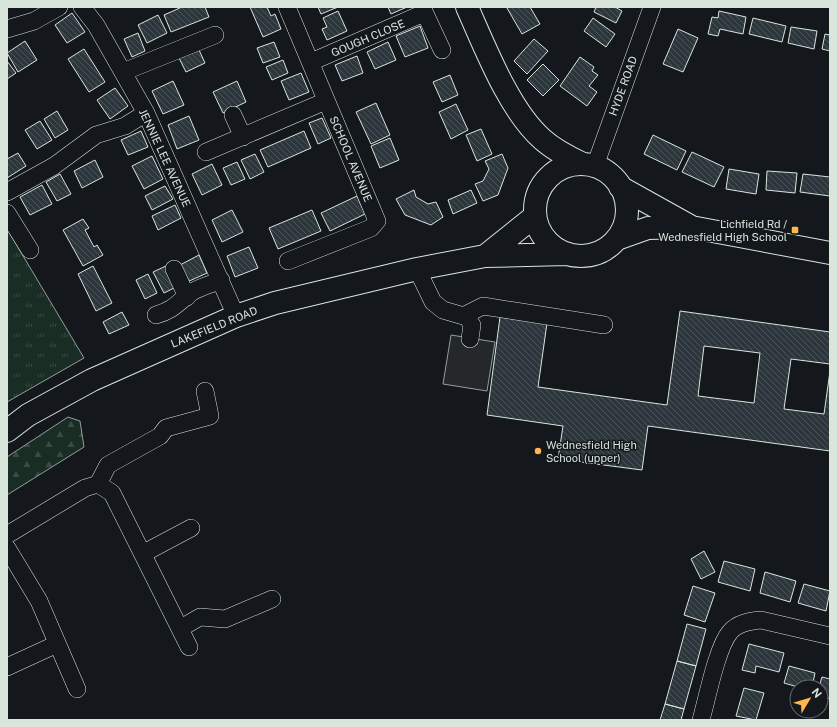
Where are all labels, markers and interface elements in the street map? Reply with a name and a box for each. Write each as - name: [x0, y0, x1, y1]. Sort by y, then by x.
- street label: GOUGH CLOSE: [329, 17, 407, 59]
- street label: HYDE ROAD: [607, 54, 639, 118]
- street label: JENNIE LEE AVENUE: [137, 107, 193, 209]
- street label: SCHOOL AVENUE: [328, 114, 375, 204]
- place label: Lichfield Rd / Wednesfield High School: [658, 218, 787, 243]
- marker: Lichfield Rd / Wednesfield High School: [790, 225, 800, 235]
- street label: LAKEFIELD ROAD: [169, 304, 259, 350]
- place label: Wednesfield High School (upper): [546, 439, 637, 464]
- marker: Wednesfield High School (upper): [533, 446, 543, 456]
- north arrow: [789, 679, 829, 719]
- text: N: [810, 686, 824, 700]

